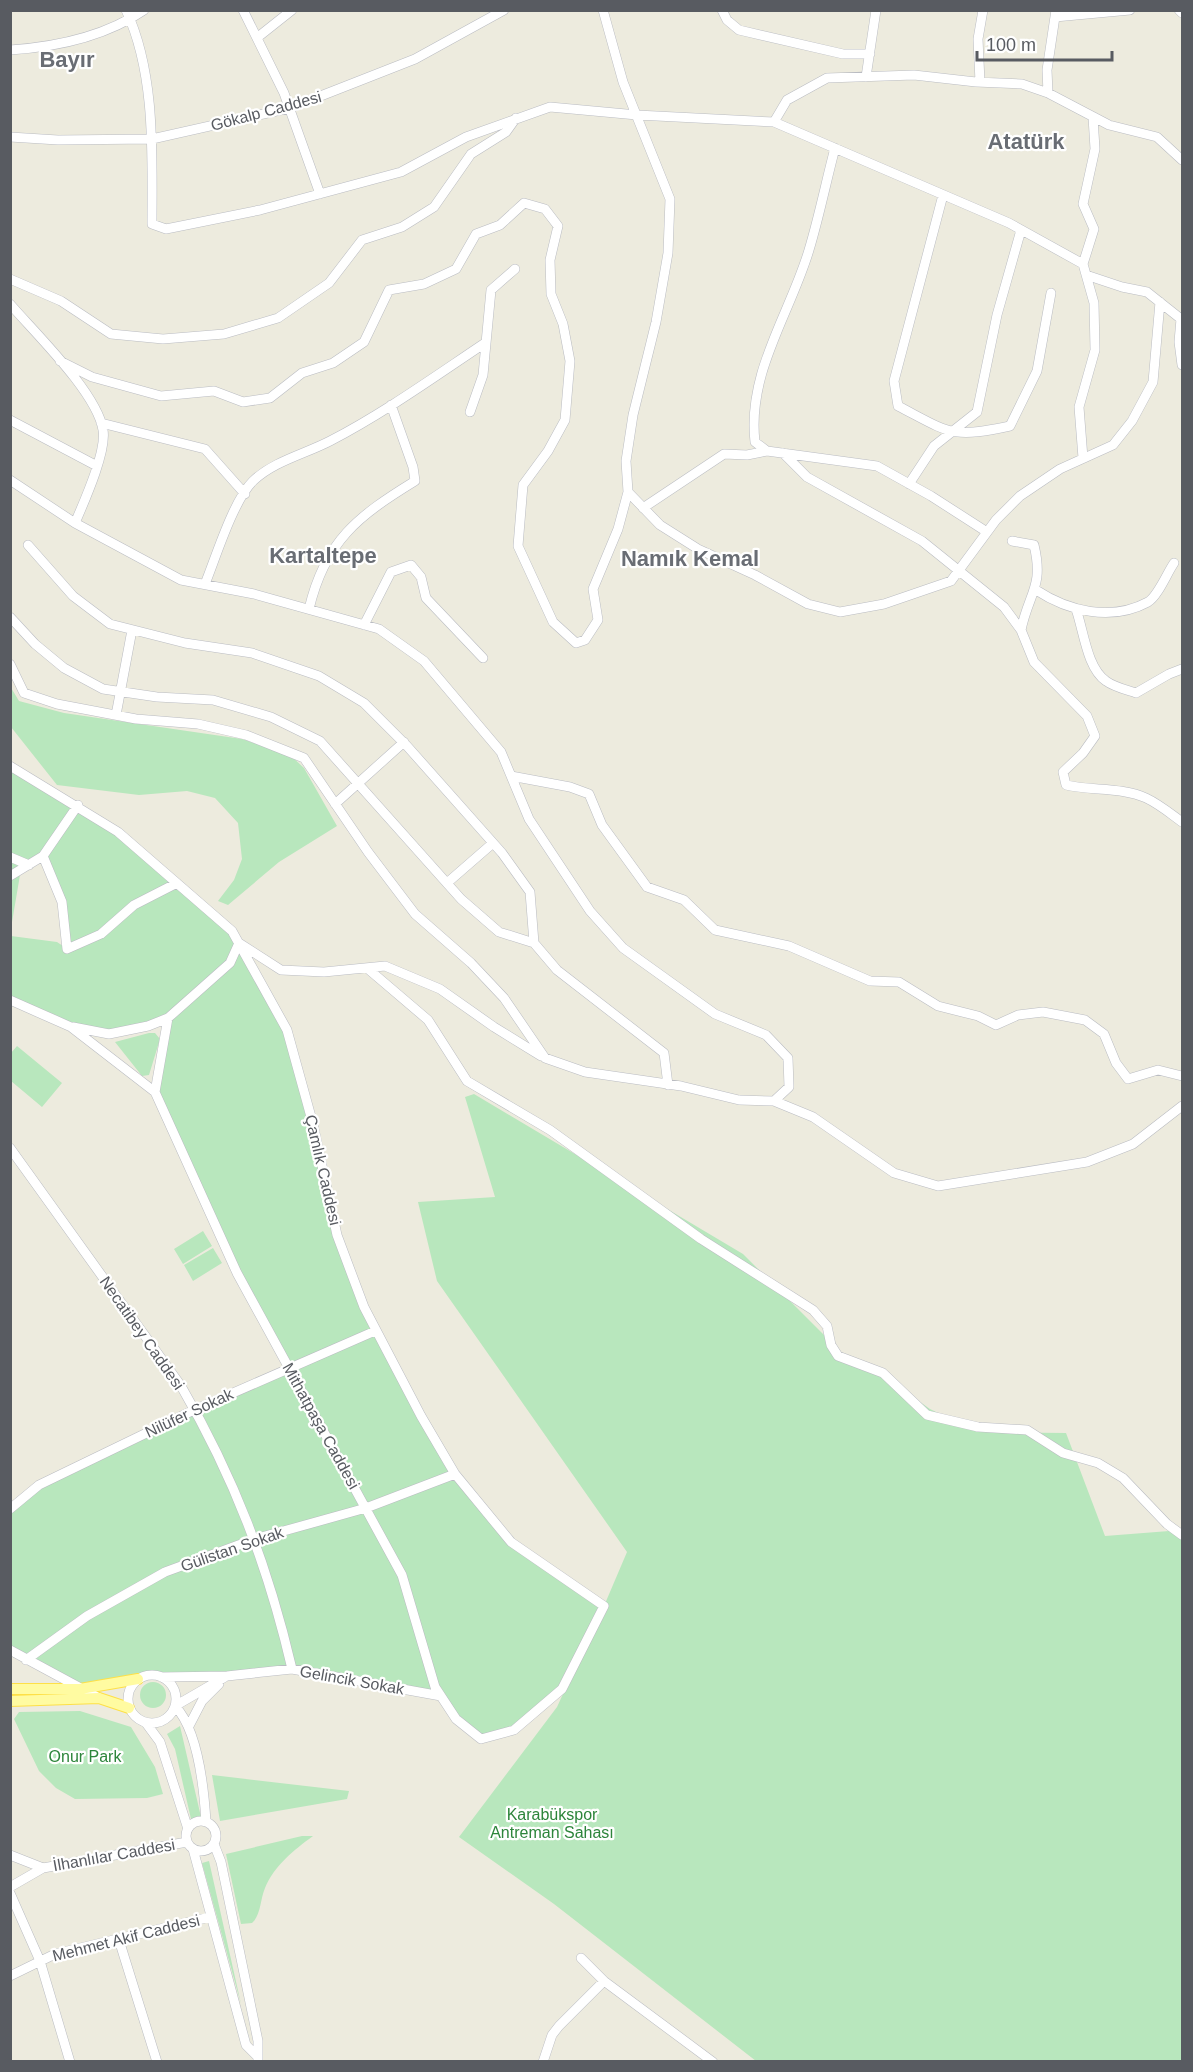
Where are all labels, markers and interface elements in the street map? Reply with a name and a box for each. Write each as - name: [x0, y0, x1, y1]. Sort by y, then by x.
- scale bar: [977, 24, 1112, 62]
- text: 100 m: [986, 35, 1036, 55]
- district label: Bayır: [39, 47, 95, 72]
- street label: Gökalp Caddesi: [209, 88, 323, 134]
- district label: Atatürk: [987, 129, 1065, 154]
- district label: Kartaltepe: [269, 543, 377, 568]
- district label: Namık Kemal: [621, 546, 759, 571]
- street label: Çamlık Caddesi: [302, 1113, 344, 1227]
- street label: Necatibey Caddesi: [97, 1273, 187, 1393]
- street label: Mithatpaşa Caddesi: [279, 1360, 363, 1492]
- street label: Nilüfer Sokak: [142, 1385, 237, 1441]
- street label: Gülistan Sokak: [178, 1523, 287, 1575]
- street label: Gelincik Sokak: [298, 1662, 407, 1698]
- park label: Onur Park: [49, 1748, 122, 1765]
- park label: Karabükspor Antreman Sahası: [490, 1806, 614, 1841]
- street label: İlhanlılar Caddesi: [51, 1835, 176, 1874]
- street label: Mehmet Akif Caddesi: [51, 1911, 201, 1965]

